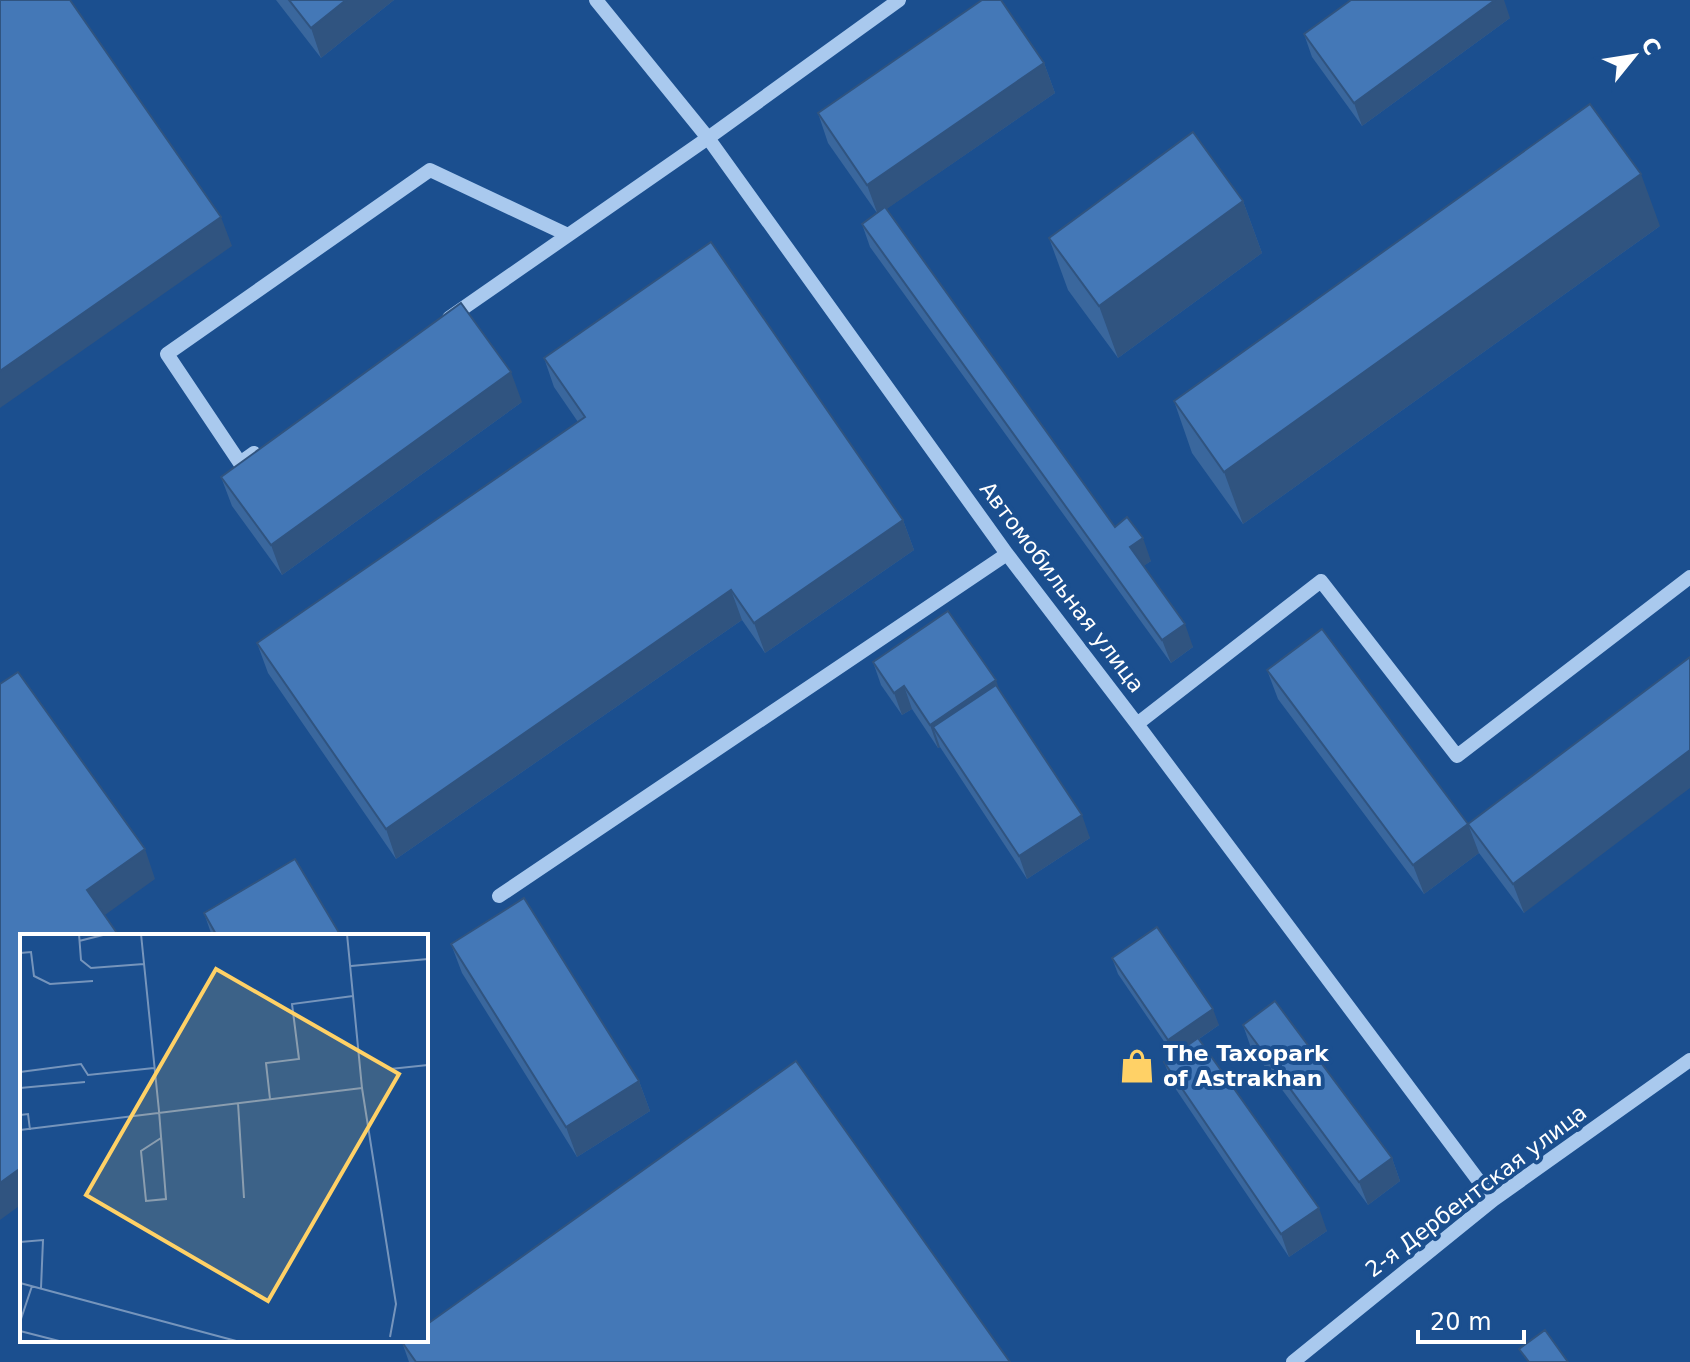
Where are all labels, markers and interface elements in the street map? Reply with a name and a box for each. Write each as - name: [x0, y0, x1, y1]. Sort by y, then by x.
- north arrow: [1594, 16, 1674, 96]
- text: С: [1636, 33, 1666, 59]
- street label: Автомобильная улица: [975, 477, 1149, 697]
- inset map: [20, 934, 428, 1342]
- place label: The Taxopark of Astrakhan: [1163, 1041, 1330, 1091]
- shop icon: The Taxopark of Astrakhan: [1118, 1047, 1156, 1085]
- street label: 2-я Дербентская улица: [1361, 1100, 1591, 1282]
- scale bar: [1418, 1294, 1524, 1344]
- text: 20 m: [1430, 1308, 1492, 1336]

